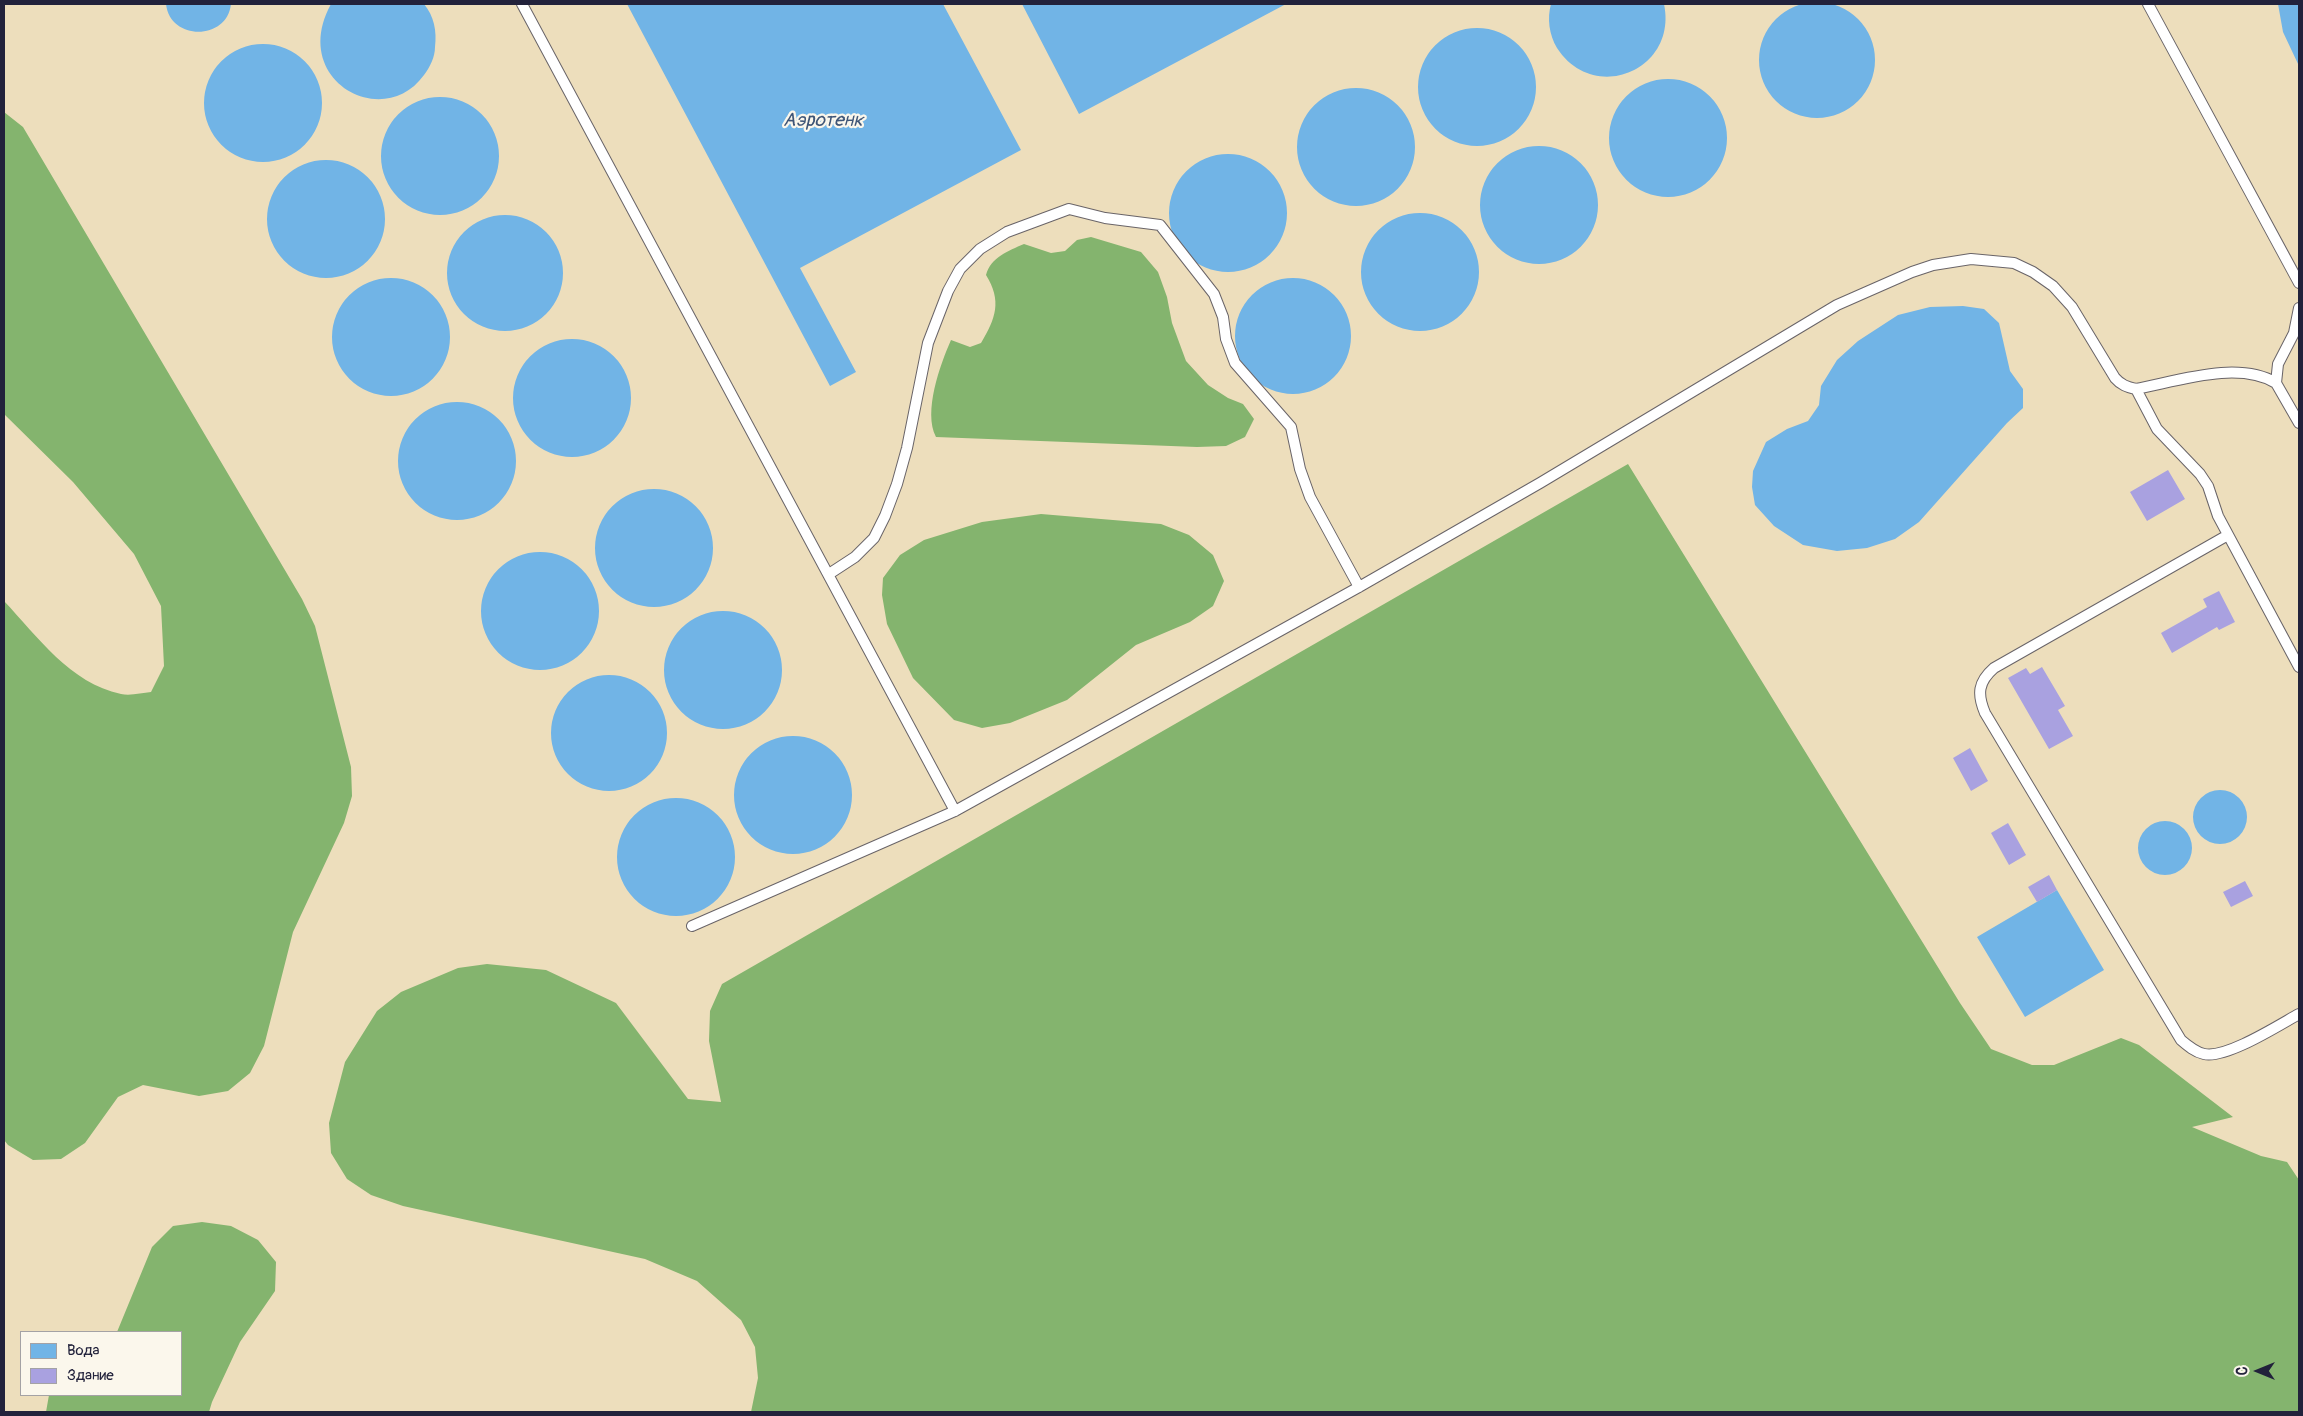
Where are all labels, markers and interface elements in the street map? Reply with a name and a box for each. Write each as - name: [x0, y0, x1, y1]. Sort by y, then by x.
- water label: Аэротенк: [783, 110, 863, 132]
- legend: [20, 1331, 182, 1396]
- text: Вода: [67, 1341, 100, 1360]
- north arrow: [2233, 1346, 2283, 1396]
- text: Здание: [67, 1366, 114, 1385]
- text: С: [2234, 1367, 2251, 1375]

